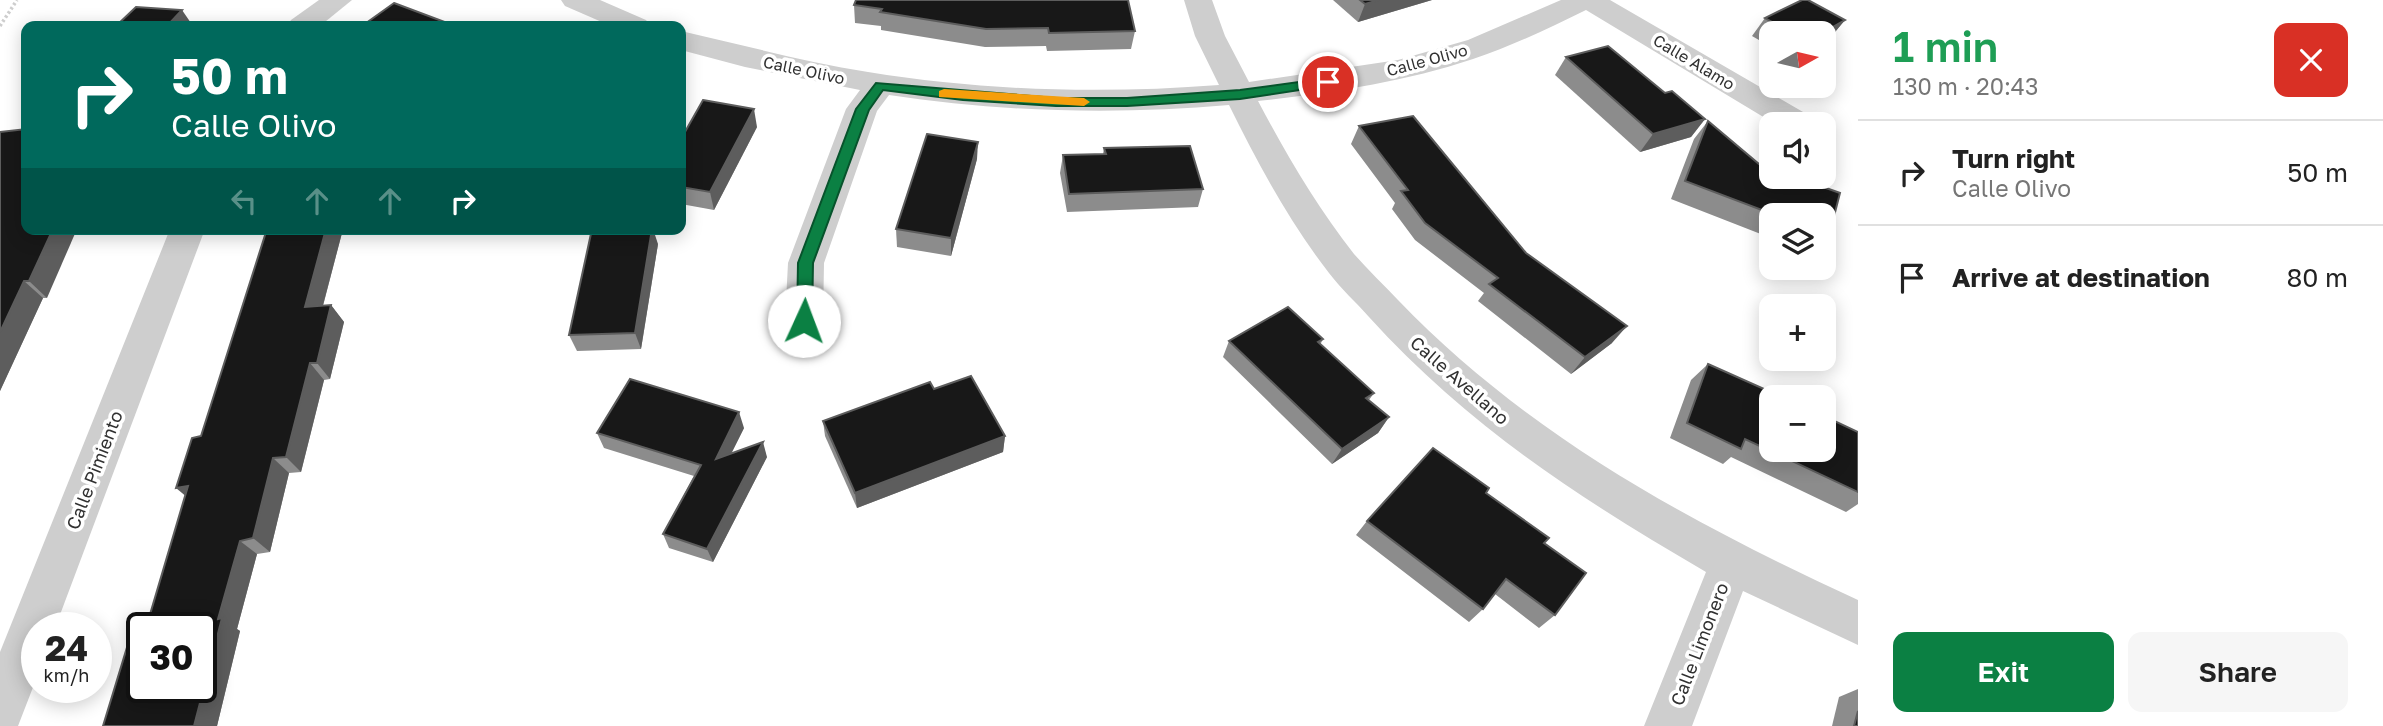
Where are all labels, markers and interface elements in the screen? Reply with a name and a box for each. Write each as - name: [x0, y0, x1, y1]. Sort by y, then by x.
- north arrow: [1759, 21, 1836, 98]
- map controls: [1759, 21, 1836, 462]
- text: 1 min: [1893, 21, 1998, 71]
- button: close: [2274, 23, 2348, 97]
- street label: Calle Alamo: [1650, 30, 1738, 94]
- street label: Calle Olivo: [1384, 40, 1470, 80]
- text: 50 m: [171, 46, 288, 105]
- icon: right: [56, 49, 147, 140]
- street label: Calle Olivo: [761, 52, 847, 88]
- pin: [1298, 52, 1358, 112]
- icon: arrive: [1309, 63, 1347, 101]
- text: 130 m · 20:43: [1893, 72, 2038, 100]
- text: Calle Olivo: [171, 106, 337, 144]
- button: sound: [1759, 112, 1836, 189]
- text: Turn right: [1952, 143, 2075, 174]
- icon: right: [1893, 154, 1931, 192]
- text: 50 m: [2287, 157, 2348, 188]
- text: Calle Olivo: [1952, 174, 2071, 202]
- icon: left: [225, 182, 263, 220]
- icon: ahead: [298, 182, 336, 220]
- icon: ahead: [371, 182, 409, 220]
- icon: right: [444, 182, 482, 220]
- button: layers: [1759, 203, 1836, 280]
- icon: arrive: [1893, 259, 1931, 297]
- text: Arrive at destination: [1952, 262, 2210, 293]
- text: 80 m: [2287, 262, 2348, 293]
- position arrow: [767, 284, 841, 358]
- button: +: [1759, 294, 1836, 371]
- street label: Calle Avellano: [1406, 331, 1514, 429]
- button: −: [1759, 385, 1836, 462]
- street label: Calle Pimiento: [61, 408, 127, 532]
- street label: Calle Limonero: [1665, 580, 1733, 708]
- speed limit sign: 30: [126, 612, 217, 703]
- text: 24: [45, 627, 88, 669]
- button: Exit: [1893, 632, 2114, 712]
- button: Share: [2128, 632, 2348, 712]
- text: km/h: [44, 664, 89, 686]

